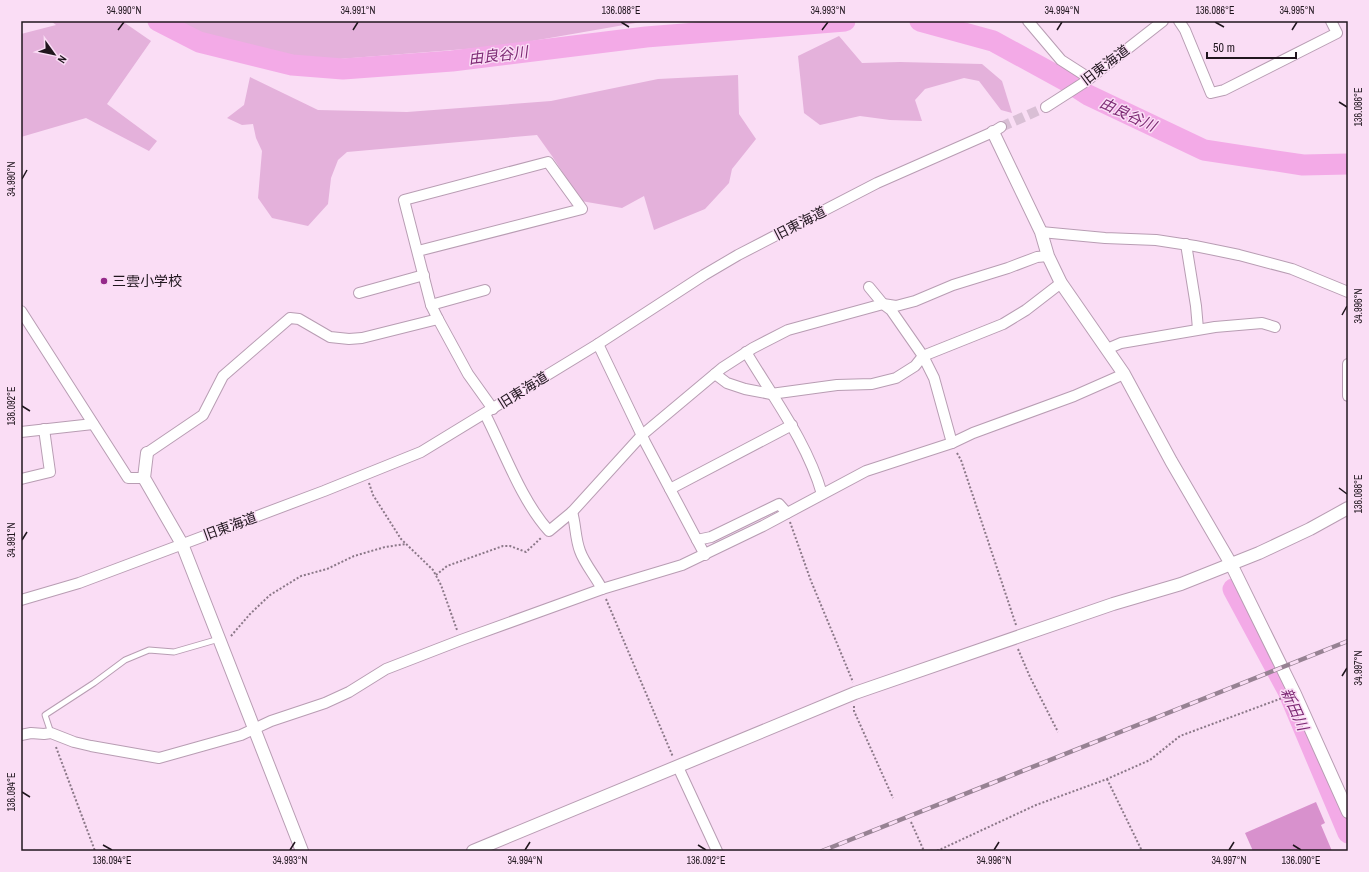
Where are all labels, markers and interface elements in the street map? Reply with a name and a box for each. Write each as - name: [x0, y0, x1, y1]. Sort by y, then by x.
- text: 34.990°N: [107, 4, 142, 17]
- text: 34.991°N: [341, 4, 376, 17]
- text: 136.088°E: [601, 4, 641, 17]
- text: 34.993°N: [811, 4, 846, 17]
- text: 34.994°N: [1045, 4, 1080, 17]
- text: 136.086°E: [1195, 4, 1235, 17]
- text: 34.995°N: [1280, 4, 1315, 17]
- north arrow: [34, 34, 74, 74]
- scale bar: [1207, 34, 1296, 60]
- text: 50 m: [1213, 40, 1235, 56]
- water label: 由良谷川: [467, 41, 531, 69]
- street label: 旧東海道: [1077, 41, 1133, 89]
- text: N: [55, 53, 70, 66]
- text: 136.086°E: [1352, 87, 1365, 127]
- water label: 由良谷川: [1096, 92, 1161, 137]
- text: 34.990°N: [5, 161, 18, 197]
- street label: 旧東海道: [771, 202, 829, 244]
- place label: 三雲小学校: [112, 272, 182, 290]
- marker: 三雲小学校: [99, 276, 109, 286]
- text: 34.996°N: [1352, 288, 1365, 324]
- street label: 旧東海道: [494, 368, 552, 412]
- text: 136.092°E: [5, 386, 18, 426]
- text: 136.088°E: [1352, 474, 1365, 514]
- street label: 旧東海道: [201, 508, 259, 544]
- text: 34.991°N: [5, 522, 18, 558]
- text: 34.997°N: [1352, 650, 1365, 686]
- water label: 新田川: [1276, 684, 1315, 736]
- text: 136.094°E: [5, 772, 18, 812]
- text: 136.094°E: [92, 854, 132, 867]
- text: 34.993°N: [273, 854, 308, 867]
- text: 34.994°N: [508, 854, 543, 867]
- text: 136.092°E: [686, 854, 726, 867]
- text: 34.996°N: [977, 854, 1012, 867]
- text: 34.997°N: [1212, 854, 1247, 867]
- text: 136.090°E: [1281, 854, 1321, 867]

